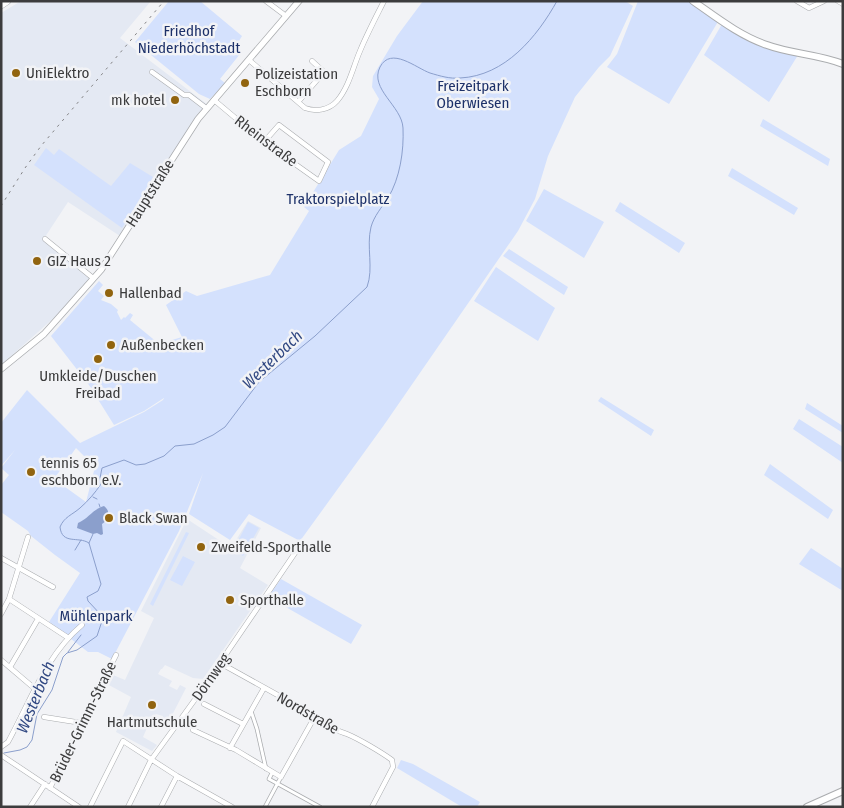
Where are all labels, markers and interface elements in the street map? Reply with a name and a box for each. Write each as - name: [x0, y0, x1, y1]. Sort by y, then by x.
- park label: Friedhof Niederhöchstadt: [138, 22, 240, 57]
- place label: UniElektro: [26, 64, 89, 82]
- place label: Polizeistation Eschborn: [255, 65, 338, 100]
- marker: UniElektro: [10, 67, 22, 79]
- marker: Polizeistation Eschborn: [239, 77, 251, 89]
- park label: Freizeitpark Oberwiesen: [437, 77, 509, 112]
- place label: mk hotel: [111, 91, 165, 109]
- marker: mk hotel: [169, 94, 181, 106]
- street label: Rheinstraße: [231, 112, 301, 170]
- street label: Hauptstraße: [122, 156, 178, 230]
- park label: Traktorspielplatz: [287, 190, 389, 208]
- place label: GIZ Haus 2: [47, 252, 111, 270]
- marker: GIZ Haus 2: [31, 255, 43, 267]
- place label: Hallenbad: [119, 284, 182, 302]
- marker: Hallenbad: [103, 287, 115, 299]
- water label: Westerbach: [238, 326, 306, 393]
- place label: Außenbecken: [121, 336, 204, 354]
- marker: Außenbecken: [105, 339, 117, 351]
- marker: Umkleide/Duschen Freibad: [92, 353, 104, 365]
- place label: Umkleide/Duschen Freibad: [39, 367, 157, 402]
- place label: tennis 65 eschborn e.V.: [41, 454, 121, 489]
- marker: tennis 65 eschborn e.V.: [25, 466, 37, 478]
- place label: Black Swan: [119, 509, 188, 527]
- marker: Black Swan: [103, 512, 115, 524]
- place label: Zweifeld-Sporthalle: [211, 538, 331, 556]
- marker: Zweifeld-Sporthalle: [195, 541, 207, 553]
- place label: Sporthalle: [240, 591, 304, 609]
- marker: Sporthalle: [224, 594, 236, 606]
- park label: Mühlenpark: [59, 607, 133, 625]
- street label: Dörnweg: [188, 650, 234, 704]
- water label: Westerbach: [12, 658, 59, 736]
- street label: Brüder-Grimm-Straße: [46, 658, 120, 786]
- street label: Nordstraße: [274, 688, 342, 738]
- marker: Hartmutschule: [146, 699, 158, 711]
- place label: Hartmutschule: [107, 713, 197, 731]

